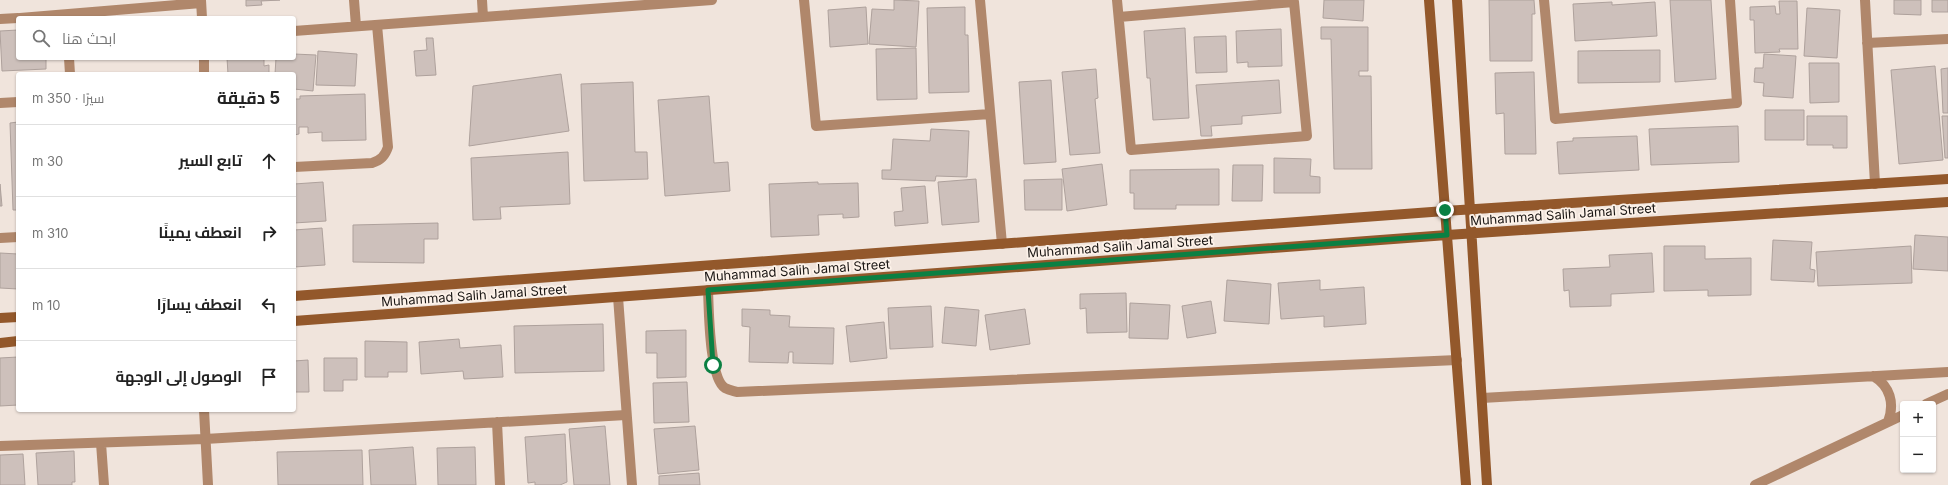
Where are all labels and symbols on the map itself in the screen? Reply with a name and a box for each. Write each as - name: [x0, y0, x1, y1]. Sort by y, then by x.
- street label: Muhammad Salih Jamal Street: [1470, 200, 1656, 228]
- route end: [1436, 201, 1454, 219]
- street label: Muhammad Salih Jamal Street: [1027, 232, 1213, 260]
- street label: Muhammad Salih Jamal Street: [704, 256, 890, 284]
- street label: Muhammad Salih Jamal Street: [381, 281, 567, 309]
- route start: [704, 356, 722, 374]

